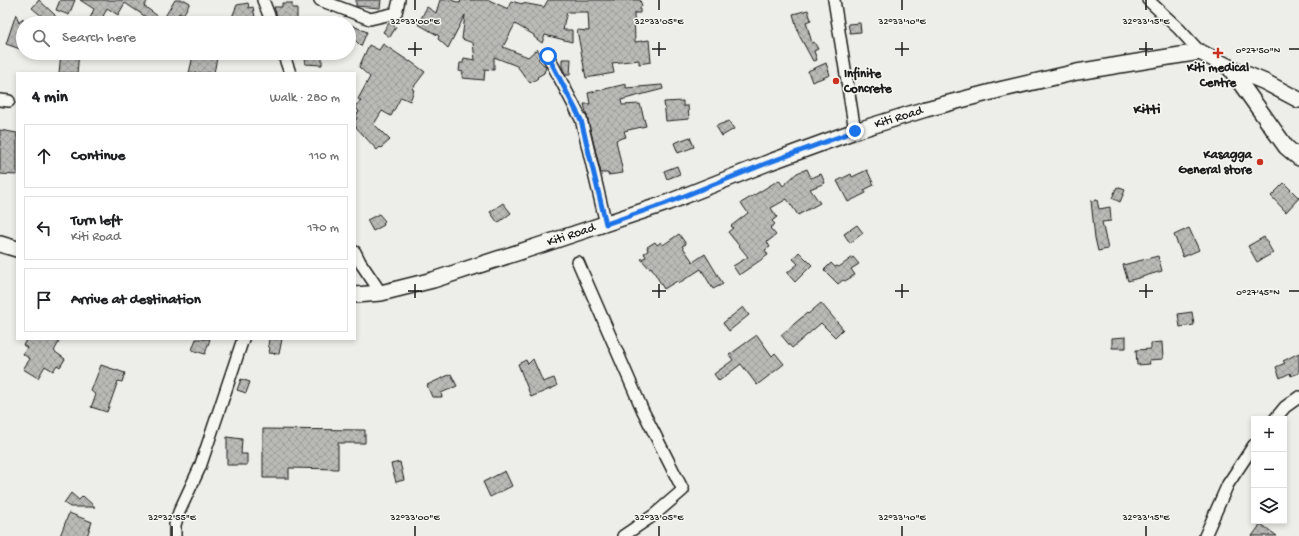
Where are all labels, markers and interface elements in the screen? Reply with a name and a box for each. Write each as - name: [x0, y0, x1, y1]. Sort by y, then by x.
- search box: [16, 16, 356, 60]
- text: 32°33'00"E: [389, 16, 440, 28]
- text: 32°33'05"E: [634, 16, 684, 28]
- text: 32°33'10"E: [877, 16, 927, 28]
- text: 32°33'15"E: [1121, 16, 1170, 28]
- icon: search: [30, 27, 52, 49]
- text: Search here: [62, 29, 136, 47]
- text: 0°27'50"N: [1236, 45, 1281, 57]
- route start: [539, 47, 557, 65]
- marker: Kiti medical Centre: [1212, 47, 1224, 59]
- place label: Kiti medical Centre: [1186, 61, 1249, 91]
- place label: Infinite Concrete: [843, 66, 893, 97]
- marker: Infinite Concrete: [831, 76, 841, 86]
- text: 4 min: [32, 88, 68, 108]
- text: Walk · 280 m: [270, 91, 340, 106]
- district label: Kitti: [1132, 101, 1161, 119]
- street label: Kiti Road: [873, 103, 926, 132]
- route end: [846, 122, 864, 140]
- icon: ahead: [33, 145, 55, 167]
- text: Continue: [71, 147, 125, 165]
- place label: Kasagga General store: [1178, 148, 1253, 178]
- text: 110 m: [309, 149, 339, 164]
- marker: Kasagga General store: [1255, 157, 1265, 167]
- text: Turn left: [71, 212, 122, 230]
- icon: left: [33, 217, 55, 239]
- street label: Kiti Road: [545, 220, 598, 250]
- text: 170 m: [307, 221, 339, 236]
- text: Kiti Road: [71, 230, 121, 245]
- text: 0°27'45"N: [1236, 287, 1280, 299]
- icon: arrive: [33, 289, 55, 311]
- text: Arrive at destination: [71, 291, 201, 309]
- map controls: [1251, 416, 1287, 524]
- button: +: [1251, 416, 1287, 452]
- button: −: [1251, 452, 1287, 488]
- button: layers: [1251, 488, 1287, 524]
- text: 32°32'55"E: [147, 512, 197, 524]
- text: 32°33'00"E: [389, 512, 440, 524]
- text: 32°33'05"E: [634, 512, 684, 524]
- text: 32°33'10"E: [877, 512, 927, 524]
- text: 32°33'15"E: [1121, 512, 1170, 524]

